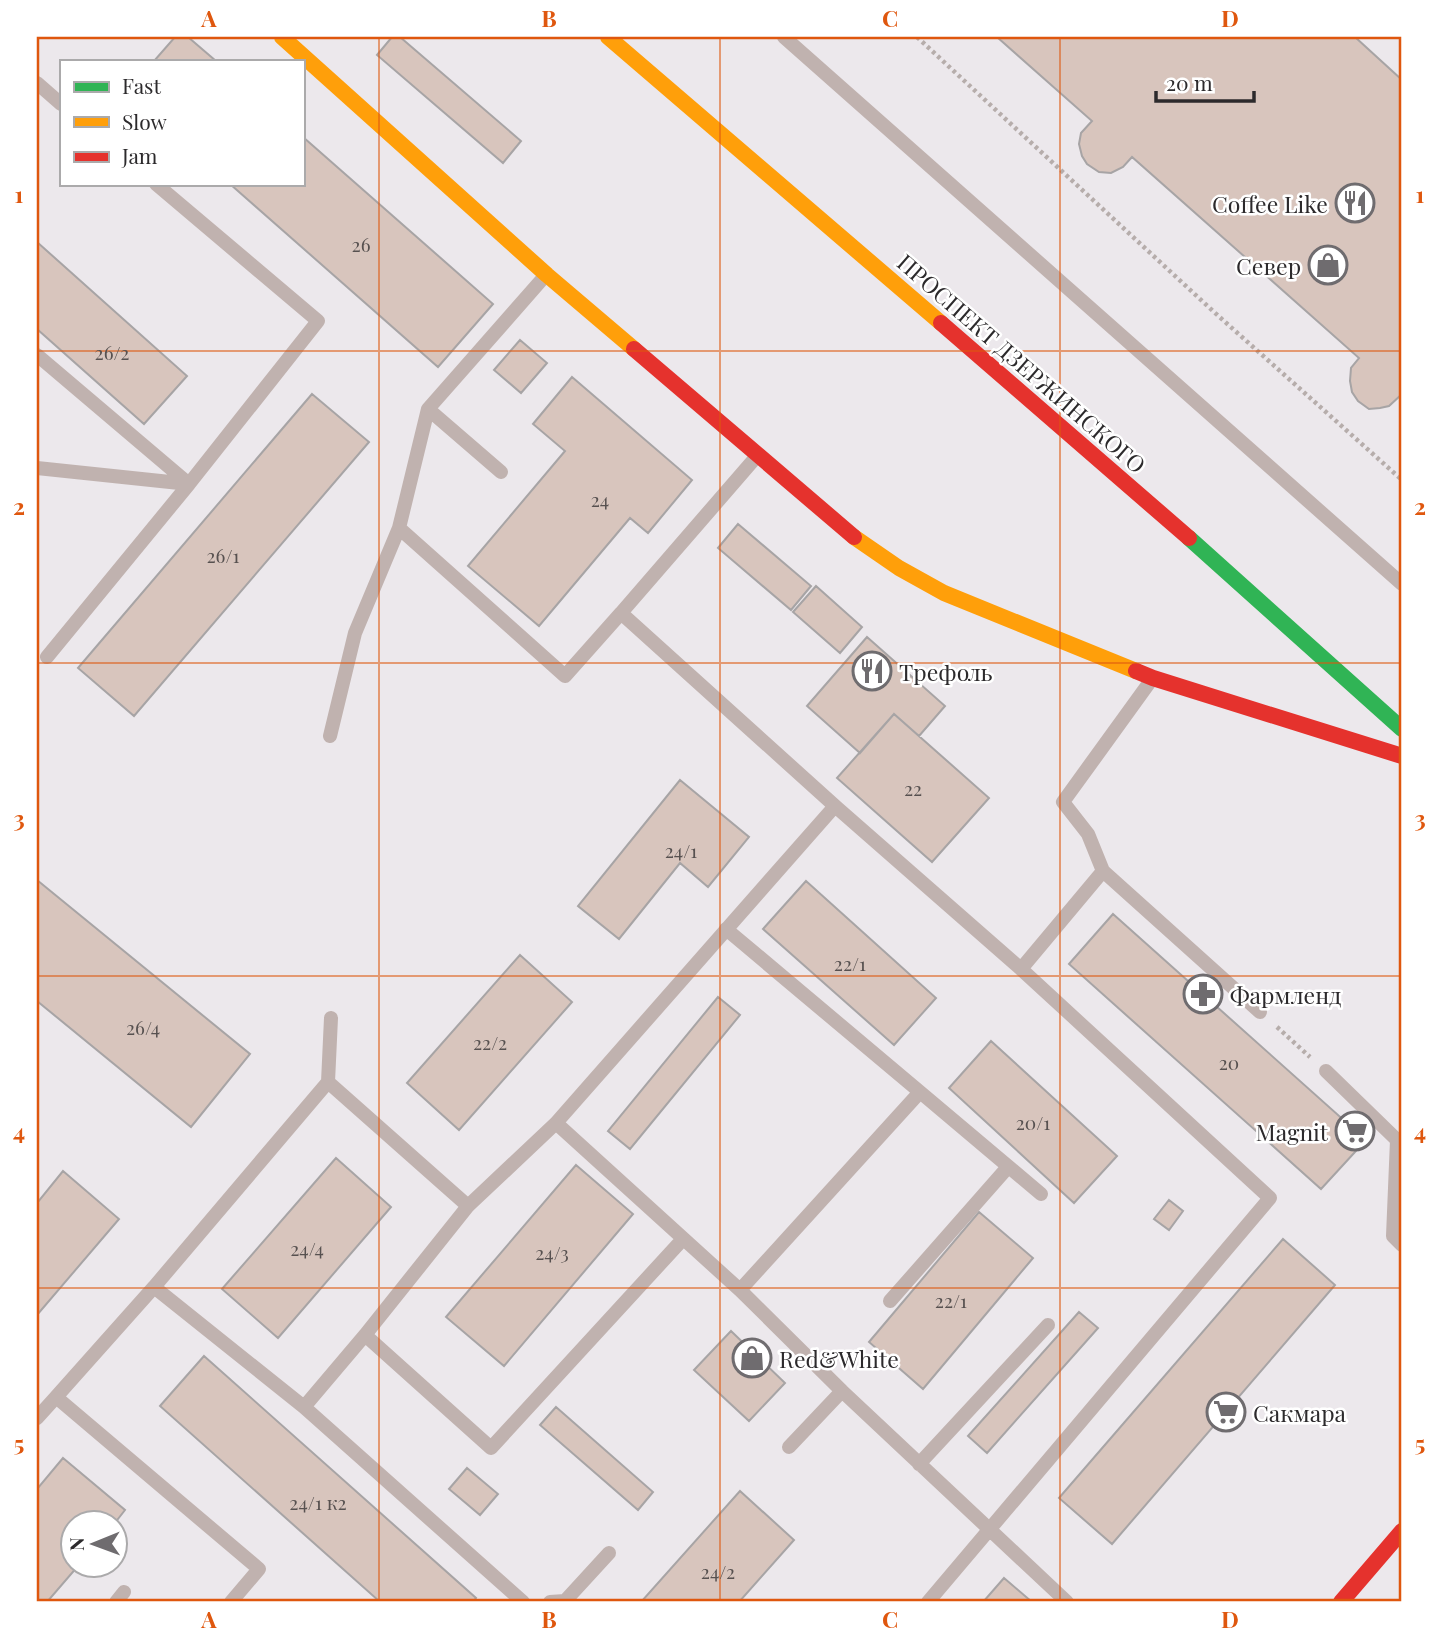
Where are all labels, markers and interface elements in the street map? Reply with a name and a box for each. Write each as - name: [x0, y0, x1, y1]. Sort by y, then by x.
- text: A: [200, 2, 217, 33]
- text: B: [541, 2, 557, 33]
- text: C: [882, 2, 898, 33]
- text: D: [1221, 2, 1239, 33]
- legend: [60, 60, 304, 186]
- scale bar: [1156, 60, 1254, 104]
- text: 20 m: [1166, 68, 1213, 96]
- text: Fast: [122, 71, 161, 99]
- text: Slow: [122, 107, 167, 135]
- text: Jam: [121, 141, 158, 169]
- text: 1: [15, 178, 24, 209]
- text: 1: [1416, 178, 1425, 209]
- restaurant icon: Coffee Like: [1334, 182, 1376, 224]
- place label: Coffee Like: [1212, 188, 1328, 219]
- house number: 26: [352, 231, 371, 257]
- shop icon: Север: [1307, 244, 1349, 286]
- street label: ПРОСПЕКТ ДЗЕРЖИНСКОГО: [891, 246, 1153, 480]
- place label: Север: [1236, 250, 1301, 281]
- house number: 26/2: [95, 339, 129, 365]
- house number: 24: [591, 486, 609, 512]
- text: 2: [13, 490, 25, 521]
- text: 2: [1414, 490, 1426, 521]
- house number: 26/1: [206, 542, 240, 568]
- restaurant icon: Трефоль: [851, 650, 893, 692]
- place label: Трефоль: [899, 656, 993, 687]
- house number: 22: [904, 775, 922, 801]
- text: 3: [13, 802, 25, 833]
- text: 3: [1414, 802, 1426, 833]
- house number: 24/1: [665, 837, 697, 863]
- house number: 22/1: [834, 950, 866, 976]
- pharmacy icon: Фармленд: [1182, 973, 1224, 1015]
- place label: Фармленд: [1230, 979, 1341, 1010]
- house number: 26/4: [126, 1014, 160, 1040]
- house number: 22/2: [473, 1029, 507, 1055]
- house number: 20: [1219, 1049, 1239, 1075]
- house number: 20/1: [1016, 1109, 1050, 1135]
- supermarket icon: Magnit: [1334, 1110, 1376, 1152]
- text: 4: [13, 1115, 25, 1146]
- text: 4: [1414, 1115, 1426, 1146]
- place label: Magnit: [1256, 1116, 1329, 1147]
- house number: 24/4: [290, 1235, 324, 1261]
- house number: 24/3: [535, 1239, 569, 1265]
- house number: 22/1: [935, 1287, 967, 1313]
- shop icon: Red&White: [731, 1337, 773, 1379]
- place label: Red&White: [779, 1343, 899, 1374]
- supermarket icon: Сакмара: [1205, 1391, 1247, 1433]
- place label: Сакмара: [1253, 1397, 1347, 1428]
- text: 5: [14, 1427, 24, 1458]
- text: 5: [1415, 1427, 1425, 1458]
- house number: 24/1 к2: [289, 1489, 347, 1515]
- north arrow: [60, 1510, 130, 1580]
- text: N: [63, 1537, 89, 1551]
- house number: 24/2: [701, 1558, 735, 1584]
- text: A: [200, 1603, 217, 1634]
- text: B: [541, 1603, 557, 1634]
- text: C: [882, 1603, 898, 1634]
- text: D: [1221, 1603, 1239, 1634]

